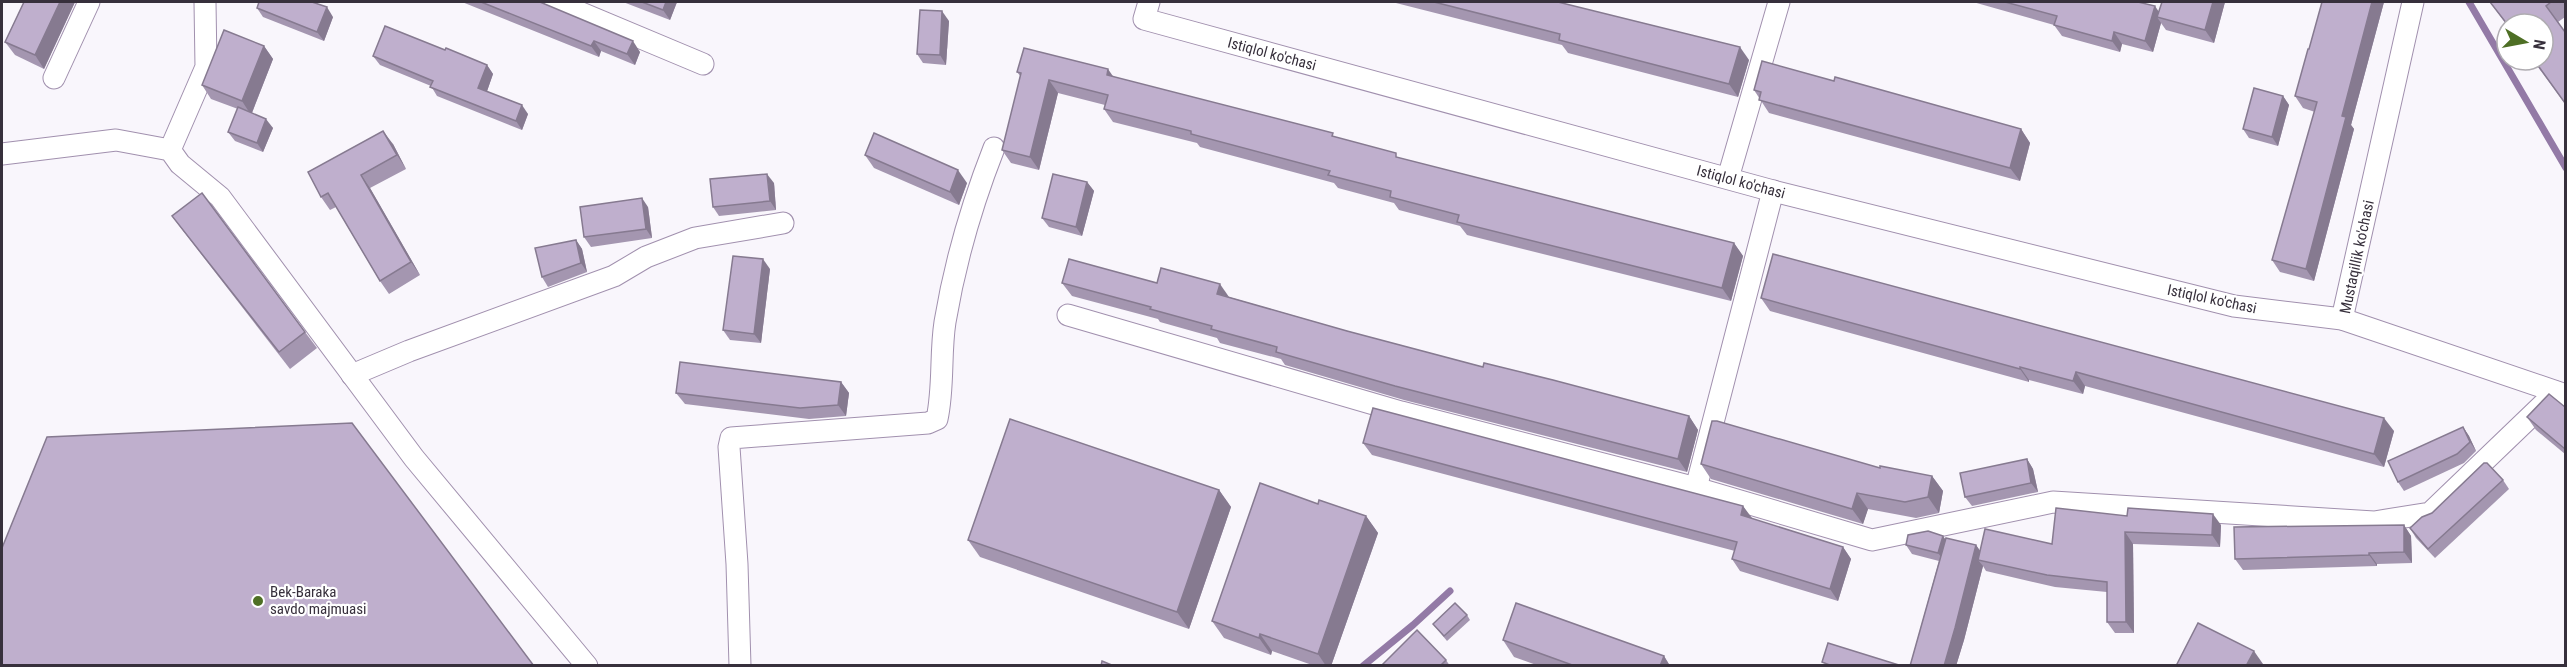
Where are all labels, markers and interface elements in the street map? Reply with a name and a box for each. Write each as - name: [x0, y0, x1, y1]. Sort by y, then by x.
- north arrow: [2495, 12, 2555, 72]
- street label: Istiqlol ko'chasi: [1226, 34, 1318, 74]
- text: N: [2529, 38, 2549, 51]
- street label: Istiqlol ko'chasi: [1695, 162, 1787, 202]
- street label: Mustaqillik ko'chasi: [2336, 199, 2378, 315]
- street label: Istiqlol ko'chasi: [2166, 281, 2258, 317]
- place label: Bek-Baraka savdo majmuasi: [270, 583, 367, 618]
- marker: Bek-Baraka savdo majmuasi: [251, 594, 265, 608]

